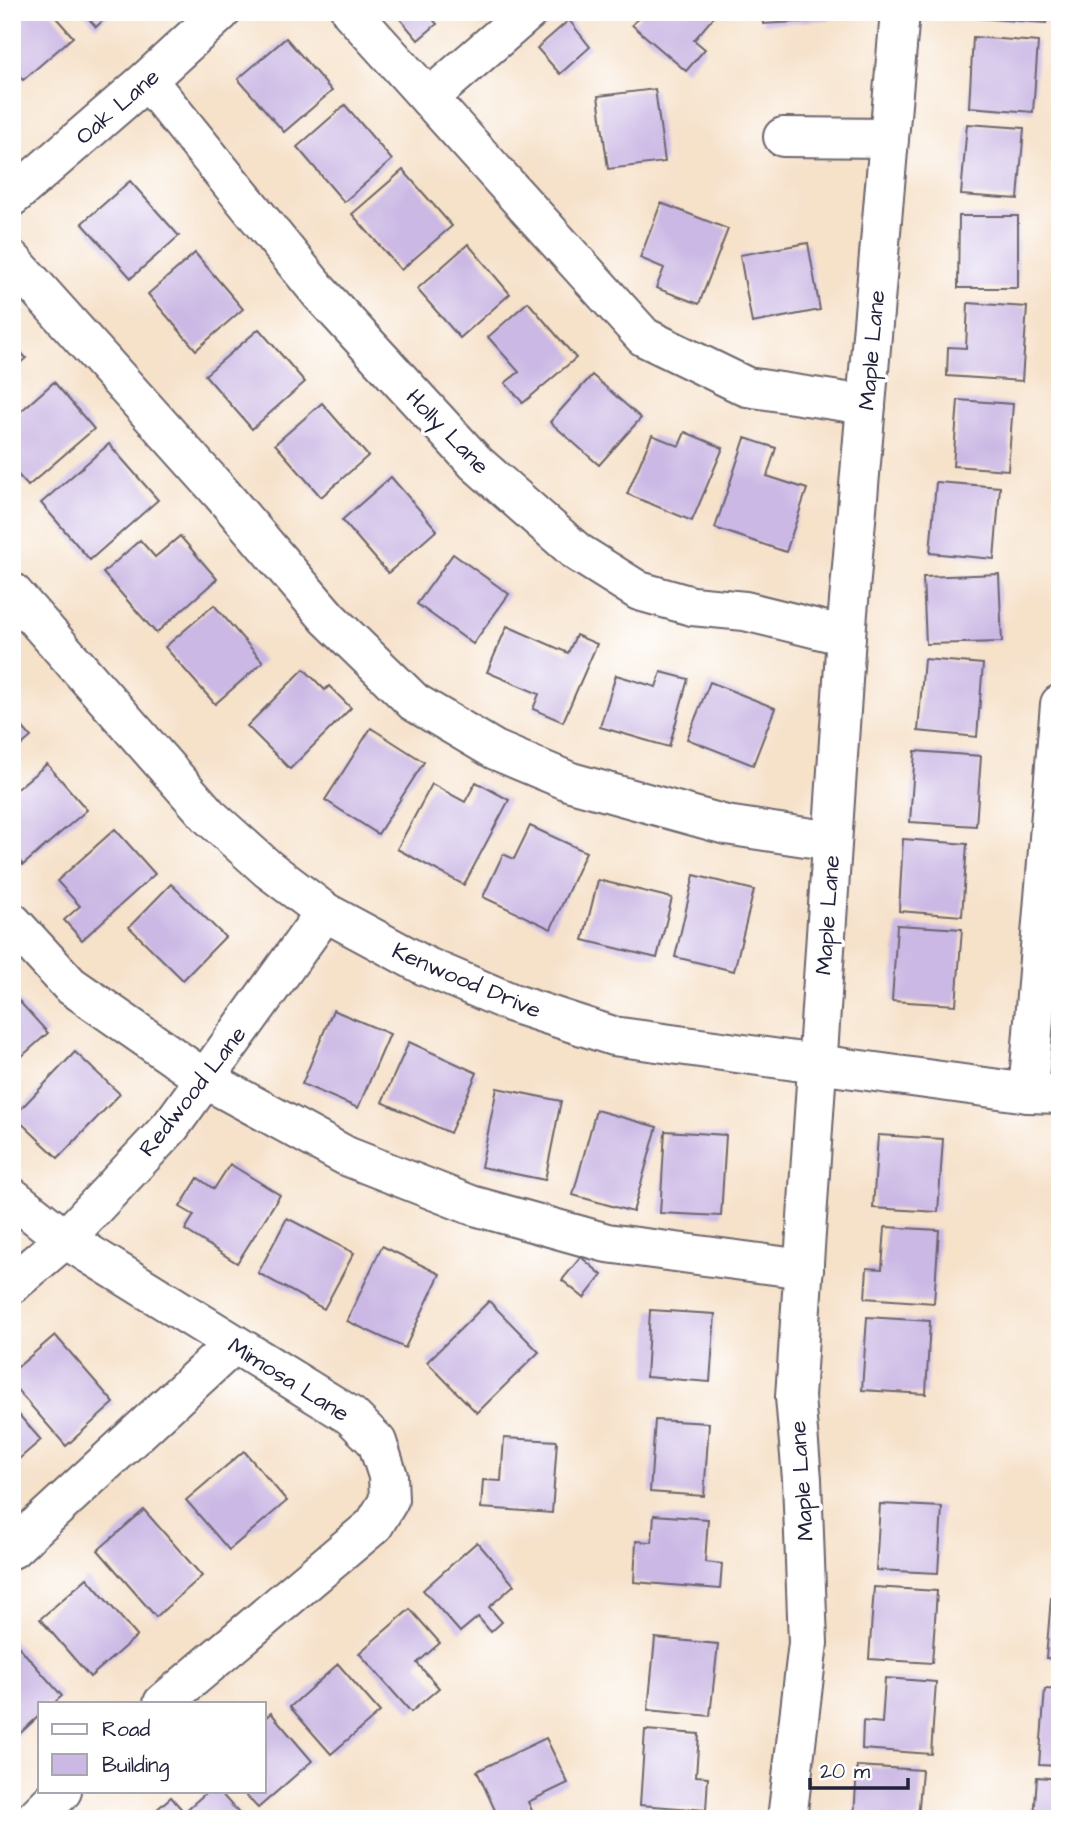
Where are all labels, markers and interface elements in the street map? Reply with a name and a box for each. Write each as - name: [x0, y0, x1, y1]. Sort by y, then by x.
- street label: Oak Lane: [69, 61, 167, 152]
- street label: Maple Lane: [851, 289, 893, 411]
- street label: Holly Lane: [398, 382, 496, 482]
- street label: Maple Lane: [808, 854, 848, 976]
- street label: Kenwood Drive: [387, 935, 546, 1027]
- street label: Redwood Lane: [132, 1020, 254, 1164]
- street label: Mimosa Lane: [222, 1330, 355, 1430]
- street label: Maple Lane: [782, 1420, 822, 1542]
- legend: [38, 1702, 266, 1792]
- text: Road: [102, 1715, 150, 1744]
- scale bar: [810, 1747, 908, 1791]
- text: Building: [102, 1751, 170, 1782]
- text: 20 m: [820, 1757, 871, 1786]

